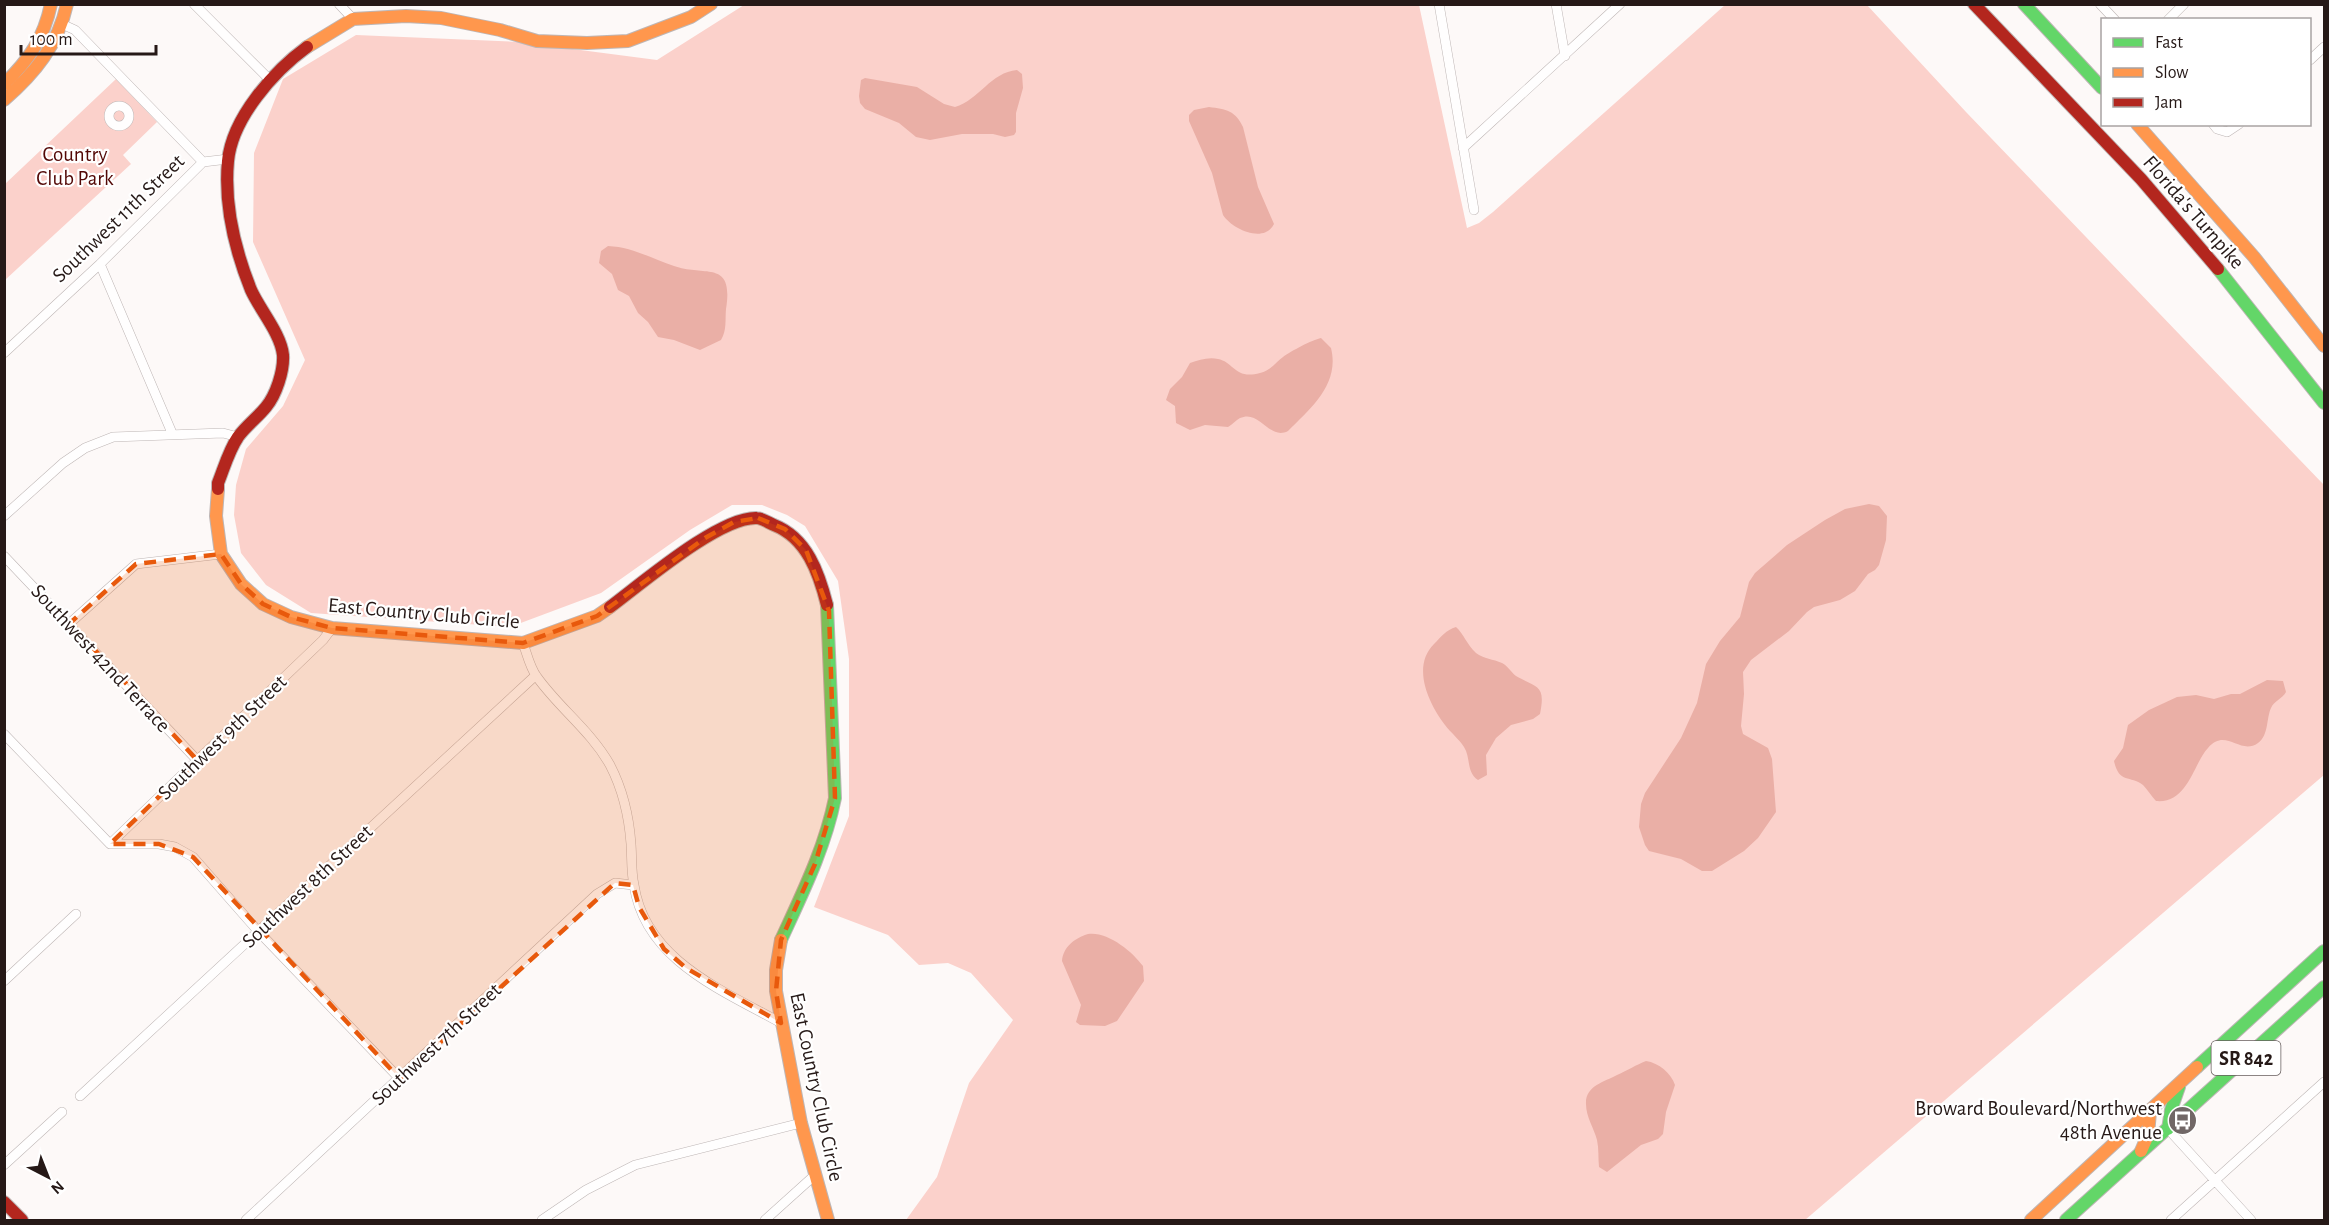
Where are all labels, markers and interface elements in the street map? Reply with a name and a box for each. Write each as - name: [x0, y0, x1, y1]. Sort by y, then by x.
- scale bar: [21, 18, 156, 56]
- legend: [2101, 18, 2311, 126]
- text: 100 m: [30, 31, 73, 49]
- text: Fast: [2155, 34, 2183, 52]
- text: Slow: [2155, 64, 2188, 82]
- text: Jam: [2155, 94, 2183, 112]
- park label: Country Club Park: [36, 144, 114, 189]
- street label: Southwest 11th Street: [48, 150, 188, 286]
- street label: Florida's Turnpike: [2139, 152, 2248, 273]
- street label: Southwest 42nd Terrace: [27, 580, 174, 736]
- street label: East Country Club Circle: [327, 595, 521, 632]
- street label: Southwest 9th Street: [154, 671, 291, 804]
- street label: Southwest 8th Street: [238, 821, 377, 952]
- street label: Southwest 7th Street: [368, 979, 505, 1109]
- street label: East Country Club Circle: [786, 991, 847, 1183]
- road number: SR 842: [2212, 1041, 2280, 1075]
- place label: Broward Boulevard/Northwest 48th Avenue: [1915, 1098, 2162, 1143]
- bus stop icon: Broward Boulevard/Northwest 48th Avenue: [2167, 1104, 2199, 1136]
- north arrow: [18, 1147, 78, 1207]
- text: N: [48, 1178, 67, 1197]

